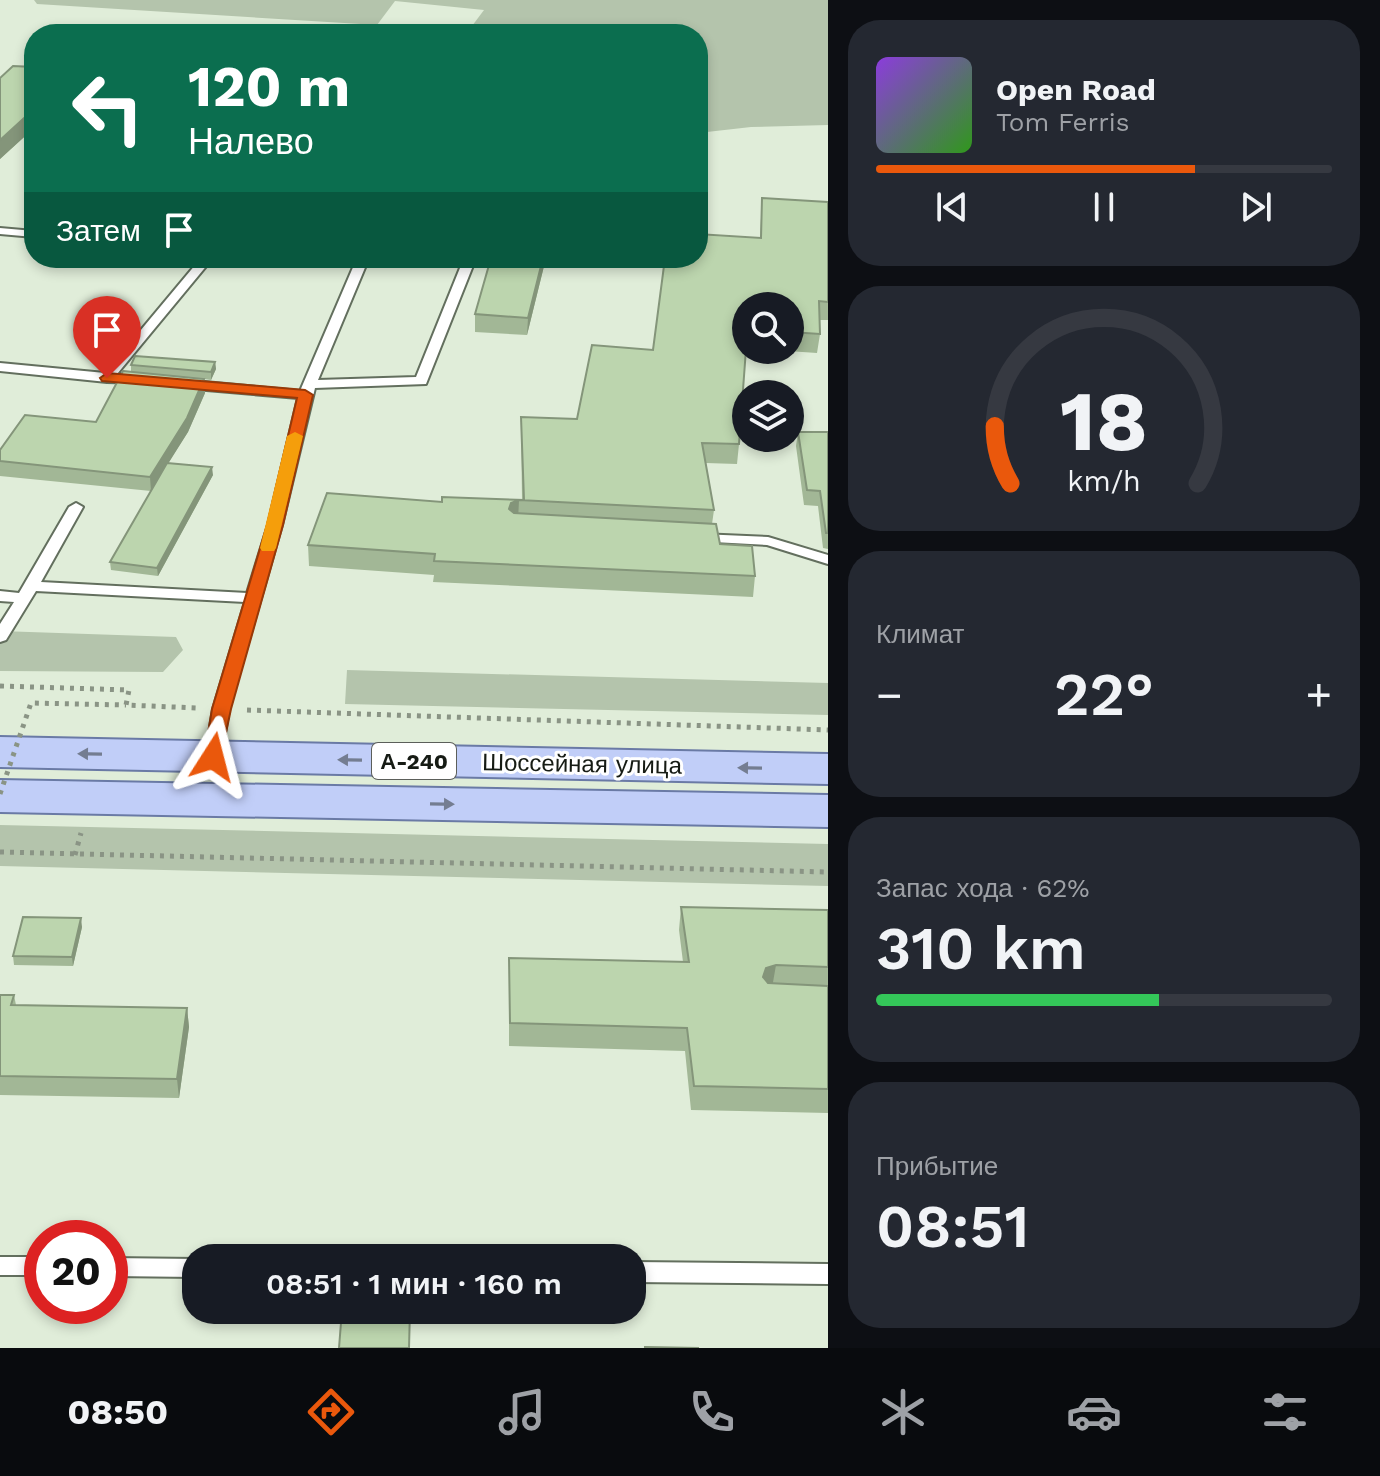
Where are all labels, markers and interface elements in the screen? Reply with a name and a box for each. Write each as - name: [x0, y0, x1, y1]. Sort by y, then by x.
- text: 120 m: [188, 54, 350, 120]
- icon: left: [56, 56, 160, 160]
- text: Open Road: [996, 72, 1156, 107]
- text: Tom Ferris: [996, 107, 1129, 137]
- text: Налево: [188, 121, 314, 163]
- icon: previous: [930, 185, 974, 229]
- icon: pause: [1082, 185, 1126, 229]
- icon: next: [1234, 185, 1278, 229]
- icon: arrive: [157, 208, 201, 252]
- text: Затем: [56, 213, 141, 248]
- map controls: [732, 292, 804, 452]
- button: search: [732, 292, 804, 364]
- pin: [73, 296, 141, 378]
- icon: arrive: [85, 308, 129, 352]
- text: 18: [1060, 373, 1148, 470]
- button: layers: [732, 380, 804, 452]
- text: km/h: [1067, 465, 1141, 499]
- text: Климат: [876, 619, 965, 649]
- text: 22°: [1054, 659, 1154, 730]
- text: −: [876, 669, 903, 721]
- text: +: [1305, 669, 1332, 721]
- position arrow: [171, 715, 255, 799]
- road number: А-240: [372, 743, 456, 779]
- one-way arrow: [77, 748, 102, 760]
- street label: Шоссейная улица: [482, 748, 683, 780]
- one-way arrow: [337, 753, 362, 766]
- one-way arrow: [737, 762, 762, 774]
- one-way arrow: [430, 798, 455, 811]
- text: Запас хода · 62%: [876, 873, 1090, 903]
- text: 310 km: [876, 913, 1086, 984]
- text: Прибытие: [876, 1151, 998, 1181]
- text: 08:51: [876, 1191, 1029, 1262]
- speed limit sign: 20: [24, 1220, 128, 1324]
- text: 08:51 · 1 мин · 160 m: [266, 1266, 562, 1301]
- icon: directions: [303, 1384, 359, 1440]
- icon: music: [494, 1384, 550, 1440]
- icon: phone: [684, 1384, 740, 1440]
- icon: climate: [875, 1384, 931, 1440]
- icon: car: [1066, 1384, 1122, 1440]
- icon: filters: [1257, 1384, 1313, 1440]
- text: 08:50: [67, 1391, 168, 1433]

